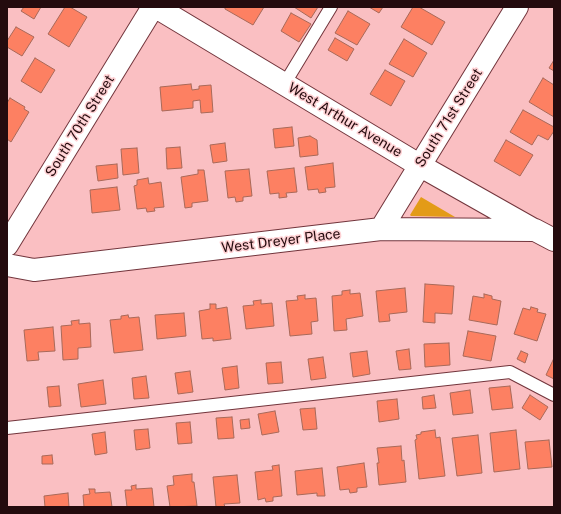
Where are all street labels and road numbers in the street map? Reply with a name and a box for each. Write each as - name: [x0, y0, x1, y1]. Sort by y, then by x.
- street label: South 71st Street: [412, 65, 486, 171]
- street label: South 70th Street: [42, 72, 118, 180]
- street label: West Arthur Avenue: [285, 79, 405, 161]
- street label: West Dreyer Place: [221, 225, 341, 257]

